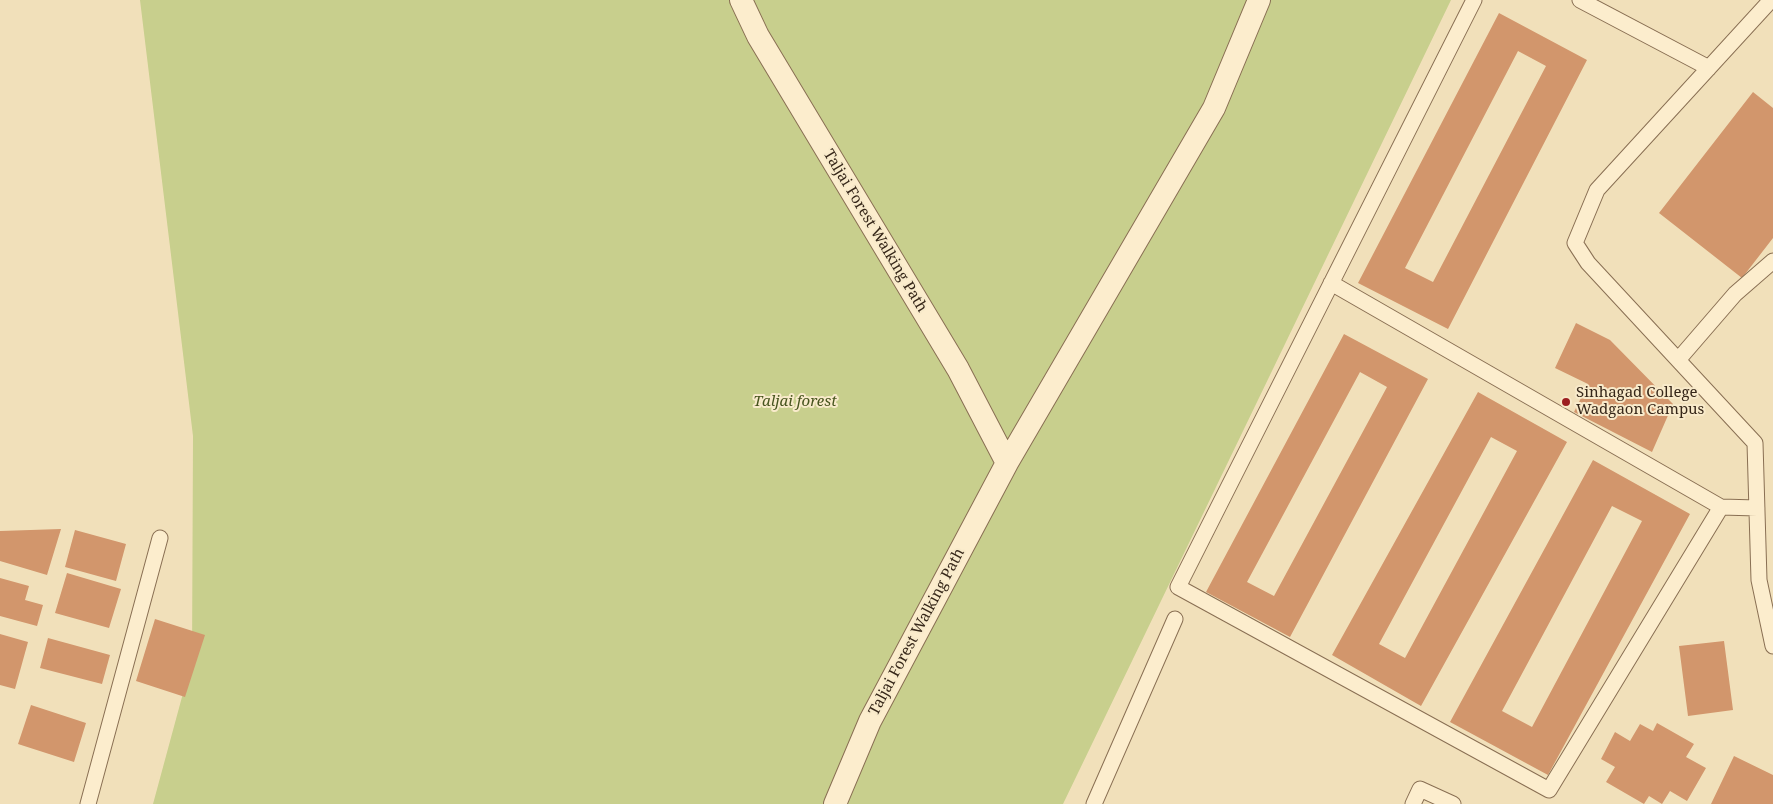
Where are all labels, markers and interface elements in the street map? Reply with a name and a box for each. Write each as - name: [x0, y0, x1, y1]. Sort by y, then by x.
- street label: Taljai Forest Walking Path: [819, 146, 931, 316]
- place label: Sinhagad College Wadgaon Campus: [1576, 384, 1704, 419]
- park label: Taljai forest: [753, 393, 837, 411]
- marker: Sinhagad College Wadgaon Campus: [1560, 396, 1572, 408]
- street label: Taljai Forest Walking Path: [865, 545, 969, 719]

